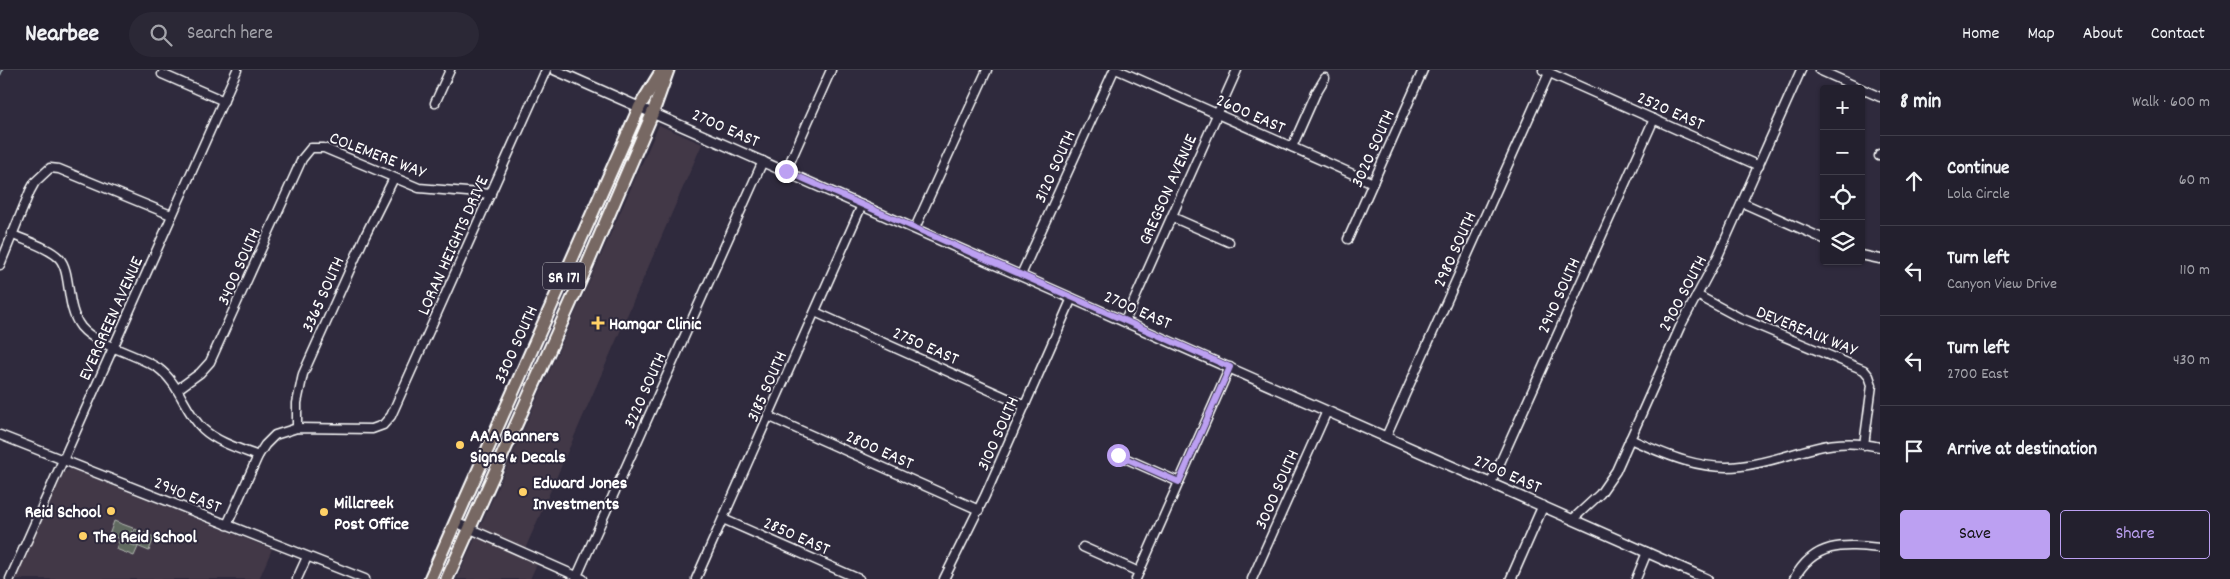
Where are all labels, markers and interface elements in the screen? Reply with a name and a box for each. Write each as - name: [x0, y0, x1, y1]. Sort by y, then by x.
- search box: [129, 12, 479, 57]
- text: Nearbee: [25, 18, 99, 52]
- icon: search: [147, 21, 175, 49]
- text: Search here: [187, 21, 273, 48]
- text: Home: [1962, 22, 1999, 47]
- text: Map: [2027, 22, 2055, 47]
- text: About: [2083, 22, 2123, 47]
- text: Contact: [2151, 22, 2205, 47]
- map controls: [1820, 85, 1865, 265]
- button: +: [1820, 85, 1865, 130]
- street label: 2520 EAST: [1632, 86, 1708, 138]
- text: 8 min: [1900, 88, 1941, 118]
- street label: 2600 EAST: [1211, 89, 1289, 142]
- text: Walk · 600 m: [2132, 91, 2210, 114]
- street label: 2700 EAST: [687, 103, 763, 155]
- street label: 3020 SOUTH: [1346, 106, 1403, 192]
- street label: COLEMERE WAY: [325, 127, 430, 187]
- street label: 3120 SOUTH: [1029, 127, 1083, 207]
- button: −: [1820, 130, 1865, 175]
- street label: GREGSON AVENUE: [1134, 131, 1205, 249]
- text: Continue: [1947, 156, 2009, 183]
- route end: [775, 160, 798, 183]
- icon: ahead: [1900, 167, 1928, 195]
- text: 60 m: [2179, 169, 2210, 192]
- street label: LORAN HEIGHTS DRIVE: [412, 172, 496, 320]
- button: locate: [1820, 175, 1865, 220]
- text: Lola Circle: [1947, 183, 2010, 206]
- street label: 2980 SOUTH: [1428, 208, 1484, 292]
- button: layers: [1820, 220, 1865, 265]
- street label: 3400 SOUTH: [212, 224, 268, 310]
- text: Turn left: [1947, 246, 2010, 273]
- street label: 2900 SOUTH: [1654, 252, 1715, 337]
- street label: EVERGREEN AVENUE: [74, 253, 151, 385]
- street label: 3365 SOUTH: [296, 253, 352, 337]
- street label: 2940 SOUTH: [1532, 254, 1588, 338]
- icon: left: [1900, 257, 1928, 285]
- text: 110 m: [2180, 259, 2210, 282]
- road number: SR 171: [543, 262, 585, 290]
- text: Canyon View Drive: [1947, 273, 2057, 296]
- street label: 2700 EAST: [1099, 285, 1175, 337]
- street label: DEVEREAUX WAY: [1752, 301, 1862, 364]
- street label: 3300 SOUTH: [489, 302, 546, 388]
- place label: Hamgar Clinic: [609, 313, 701, 338]
- marker: Hamgar Clinic: [591, 316, 605, 330]
- street label: 2750 EAST: [888, 322, 962, 373]
- text: Turn left: [1947, 336, 2010, 363]
- icon: left: [1900, 347, 1928, 375]
- street label: 3185 SOUTH: [742, 348, 795, 426]
- street label: 3220 SOUTH: [618, 349, 674, 433]
- text: 430 m: [2173, 349, 2210, 372]
- text: 2700 East: [1947, 363, 2009, 386]
- street label: 3100 SOUTH: [972, 393, 1027, 475]
- place label: AAA Banners Signs & Decals: [470, 425, 566, 471]
- street label: 2800 EAST: [841, 425, 917, 477]
- icon: arrive: [1900, 437, 1928, 465]
- text: Arrive at destination: [1947, 437, 2097, 464]
- marker: AAA Banners Signs & Decals: [454, 439, 466, 451]
- route start: [1107, 444, 1130, 467]
- street label: 3000 SOUTH: [1250, 446, 1307, 534]
- street label: 2700 EAST: [1469, 449, 1545, 501]
- street label: 2940 EAST: [150, 471, 225, 521]
- place label: Edward Jones Investments: [533, 472, 628, 518]
- marker: Edward Jones Investments: [517, 486, 529, 498]
- place label: Millcreek Post Office: [334, 492, 409, 538]
- place label: Reid School: [25, 501, 102, 526]
- marker: Reid School: [105, 505, 117, 517]
- marker: Millcreek Post Office: [318, 506, 330, 518]
- button: Save: [1900, 510, 2050, 559]
- button: Share: [2060, 510, 2210, 559]
- street label: 2850 EAST: [759, 512, 833, 563]
- place label: The Reid School: [93, 526, 197, 551]
- marker: The Reid School: [77, 530, 89, 542]

